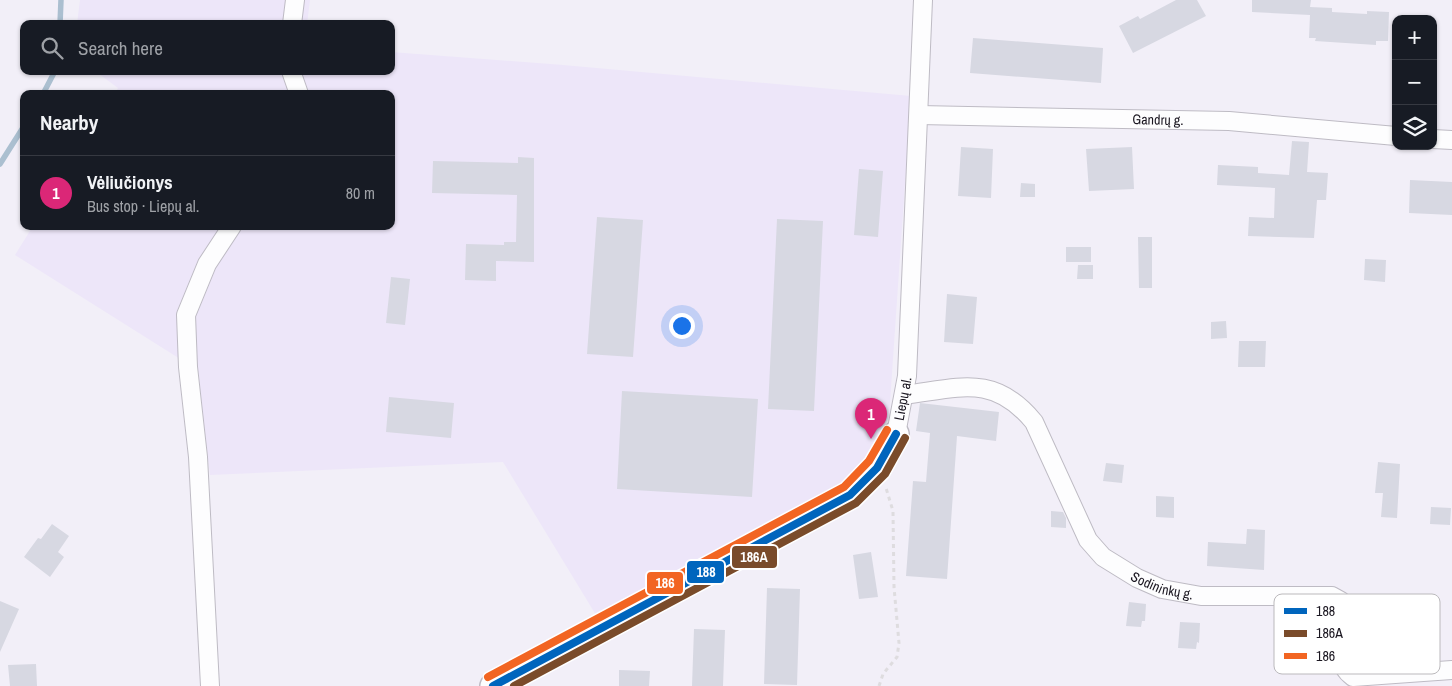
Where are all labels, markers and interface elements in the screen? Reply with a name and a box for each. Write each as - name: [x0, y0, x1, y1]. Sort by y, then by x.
- map controls: [1392, 15, 1437, 150]
- button: +: [1392, 15, 1437, 60]
- search box: [20, 20, 395, 75]
- icon: search: [38, 34, 66, 62]
- text: Search here: [78, 35, 163, 61]
- button: −: [1392, 60, 1437, 105]
- button: layers: [1392, 105, 1437, 150]
- text: Nearby: [40, 108, 98, 137]
- street label: Gandrų g.: [1132, 110, 1184, 129]
- text: Vėliučionys: [87, 169, 173, 195]
- text: 1: [52, 182, 60, 204]
- text: 80 m: [346, 182, 375, 204]
- text: Bus stop · Liepų al.: [87, 195, 199, 217]
- your location: [669, 313, 695, 339]
- street label: Liepų al.: [890, 375, 916, 422]
- pin: 1: [855, 398, 887, 439]
- line badge: 186A: [731, 545, 778, 569]
- text: 186A: [740, 548, 768, 566]
- line badge: 188: [686, 560, 725, 584]
- text: 188: [696, 563, 716, 581]
- street label: Sodininkų g.: [1127, 567, 1195, 603]
- line badge: 186: [646, 571, 684, 595]
- text: 186: [655, 574, 675, 592]
- legend: [1274, 594, 1440, 674]
- text: 188: [1316, 602, 1335, 620]
- text: 186A: [1316, 624, 1343, 642]
- text: 186: [1316, 647, 1335, 665]

